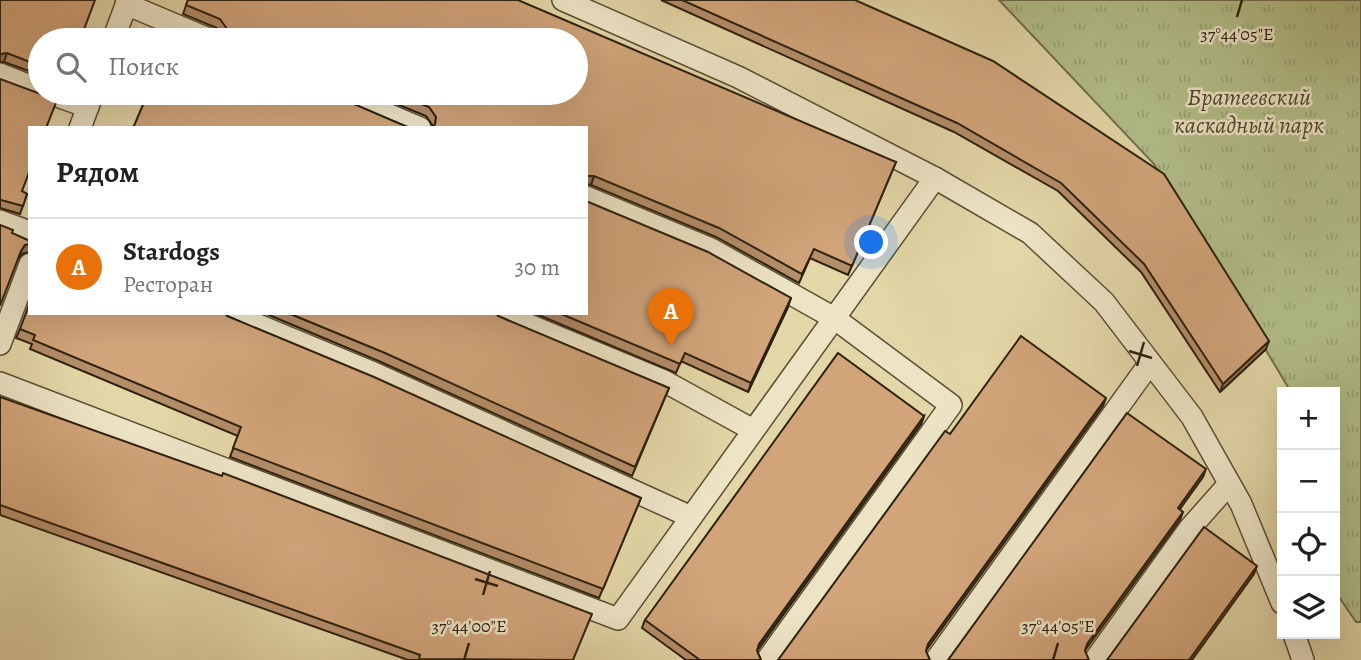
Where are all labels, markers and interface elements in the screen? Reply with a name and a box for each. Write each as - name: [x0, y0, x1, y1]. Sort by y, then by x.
- text: 37°44'05"E: [1200, 22, 1274, 46]
- search box: [28, 28, 588, 105]
- icon: search: [52, 48, 90, 86]
- text: Поиск: [108, 49, 179, 84]
- park label: Братеевский каскадный парк: [1174, 81, 1324, 141]
- text: Рядом: [56, 152, 139, 192]
- your location: [854, 225, 888, 259]
- text: Stardogs: [123, 234, 220, 269]
- text: A: [72, 252, 86, 283]
- text: 30 m: [514, 252, 560, 283]
- text: Ресторан: [123, 269, 213, 300]
- pin: A: [648, 288, 694, 346]
- map controls: [1277, 387, 1340, 639]
- button: +: [1277, 387, 1340, 450]
- button: −: [1277, 450, 1340, 513]
- button: locate: [1277, 513, 1340, 576]
- button: layers: [1277, 576, 1340, 639]
- text: 37°44'00"E: [431, 614, 507, 638]
- text: 37°44'05"E: [1021, 614, 1095, 638]

